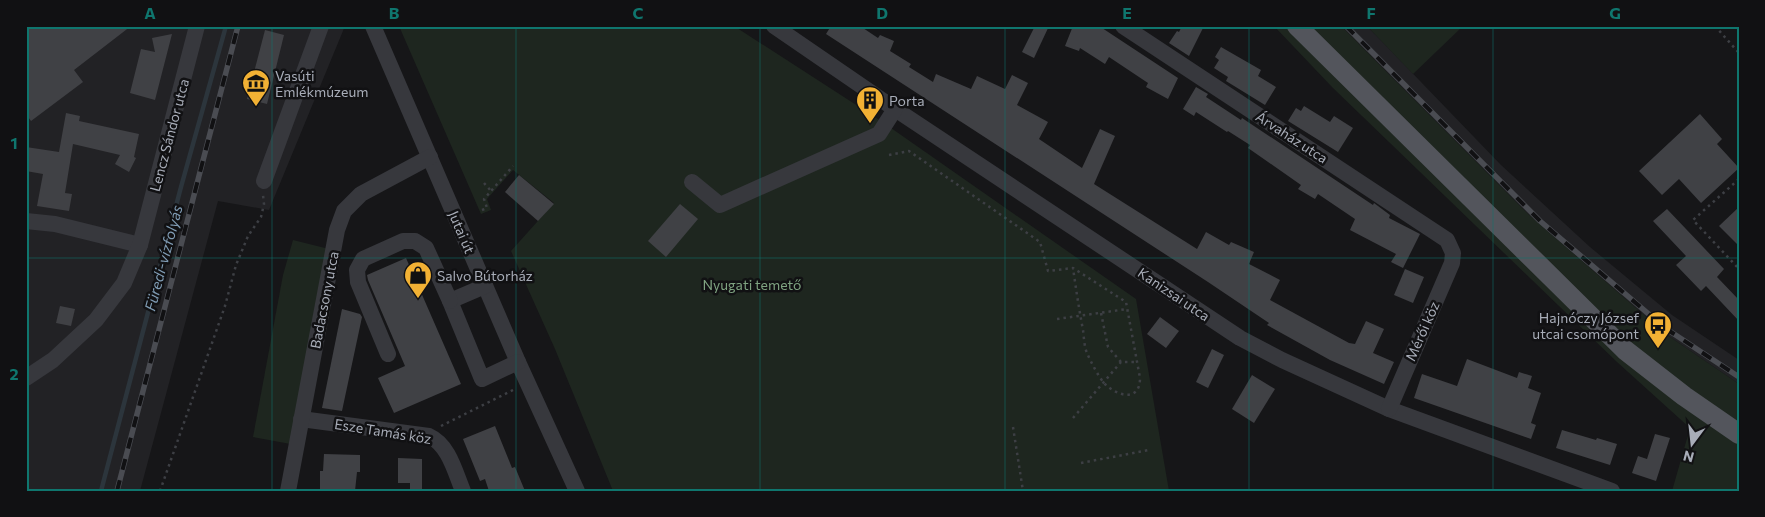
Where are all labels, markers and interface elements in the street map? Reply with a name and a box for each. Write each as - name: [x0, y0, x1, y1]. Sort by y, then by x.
- text: A: [144, 3, 156, 22]
- text: B: [389, 3, 400, 22]
- text: C: [633, 3, 644, 22]
- text: D: [876, 3, 888, 22]
- text: E: [1122, 3, 1132, 22]
- text: F: [1366, 3, 1376, 22]
- text: G: [1609, 3, 1621, 22]
- place label: Vasúti Emlékmúzeum: [275, 67, 368, 100]
- museum icon: Vasúti Emlékmúzeum: [241, 68, 271, 107]
- street label: Lencz Sándor utca: [146, 77, 192, 193]
- building icon: Porta: [855, 85, 885, 124]
- place label: Porta: [889, 92, 925, 109]
- street label: Árvaház utca: [1253, 107, 1331, 167]
- text: 1: [10, 133, 18, 152]
- water label: Füredi-vízfolyás: [140, 203, 186, 313]
- street label: Jutai út: [445, 208, 479, 256]
- street label: Badacsony utca: [306, 250, 342, 350]
- shop icon: Salvo Bútorház: [403, 260, 433, 299]
- street label: Kanizsai utca: [1135, 264, 1213, 324]
- place label: Salvo Bútorház: [437, 267, 533, 284]
- park label: Nyugati temető: [703, 276, 801, 293]
- street label: Mérői köz: [1401, 299, 1443, 363]
- place label: Hajnóczy József utcai csomópont: [1532, 309, 1639, 342]
- bus stop icon: Hajnóczy József utcai csomópont: [1643, 310, 1673, 349]
- text: 2: [9, 364, 19, 383]
- street label: Esze Tamás köz: [333, 415, 433, 447]
- north arrow: [1668, 420, 1718, 470]
- text: N: [1681, 447, 1696, 467]

